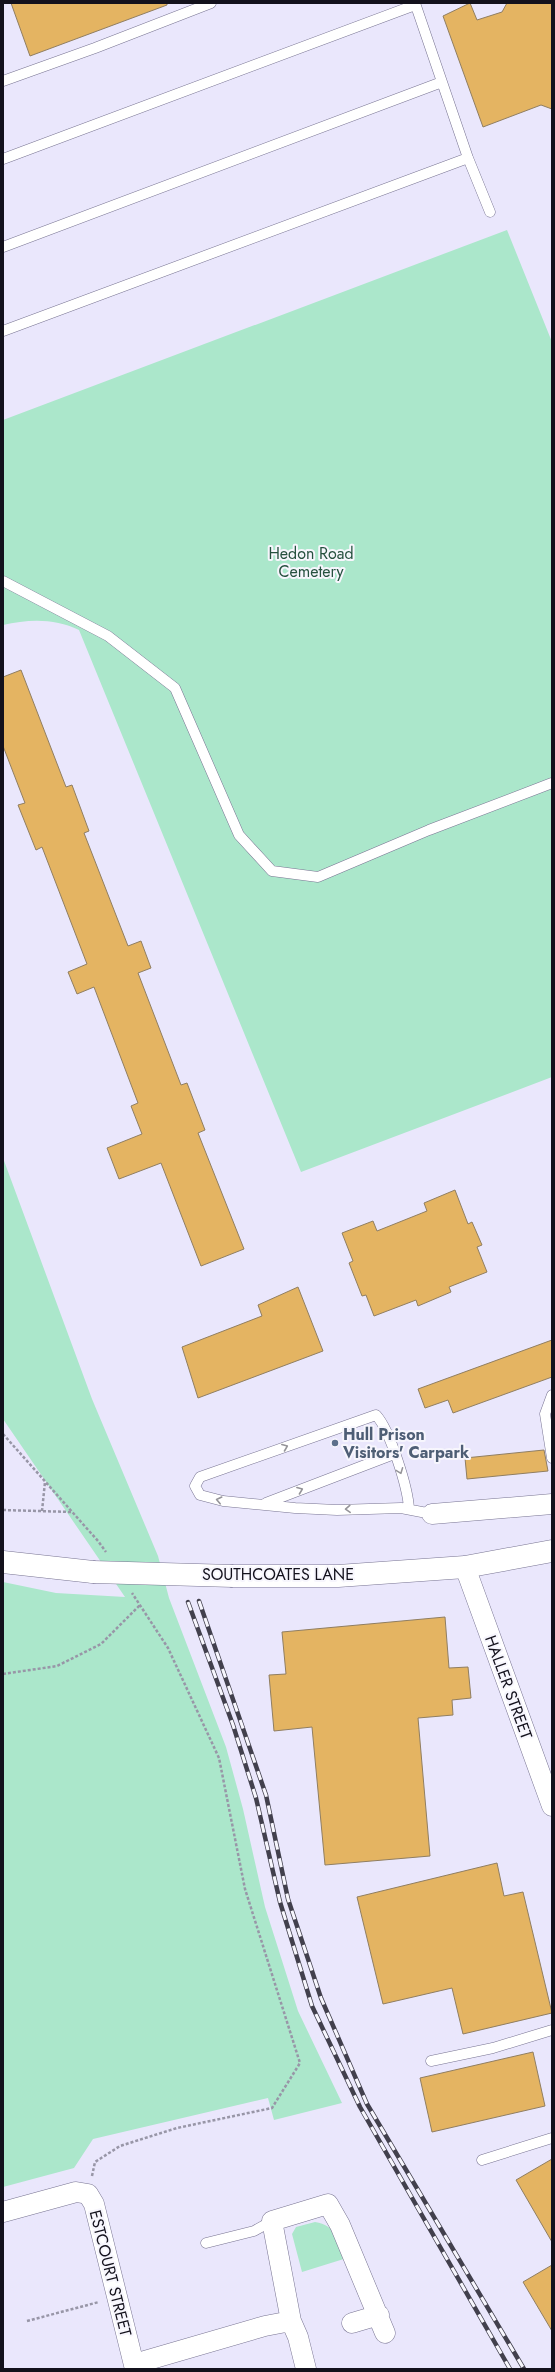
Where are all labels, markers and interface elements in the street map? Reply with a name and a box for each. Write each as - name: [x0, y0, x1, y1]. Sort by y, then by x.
- park label: Hedon Road Cemetery: [268, 542, 354, 583]
- place label: Hull Prison Visitors' Carpark: [342, 1423, 470, 1464]
- marker: Hull Prison Visitors' Carpark: [330, 1438, 340, 1448]
- one-way arrow: [281, 1444, 288, 1452]
- one-way arrow: [395, 1468, 403, 1475]
- one-way arrow: [297, 1486, 304, 1494]
- one-way arrow: [216, 1496, 223, 1505]
- one-way arrow: [345, 1505, 351, 1513]
- street label: SOUTHCOATES LANE: [202, 1563, 354, 1586]
- street label: HALLER STREET: [479, 1632, 538, 1743]
- street label: ESTCOURT STREET: [84, 2208, 137, 2339]

